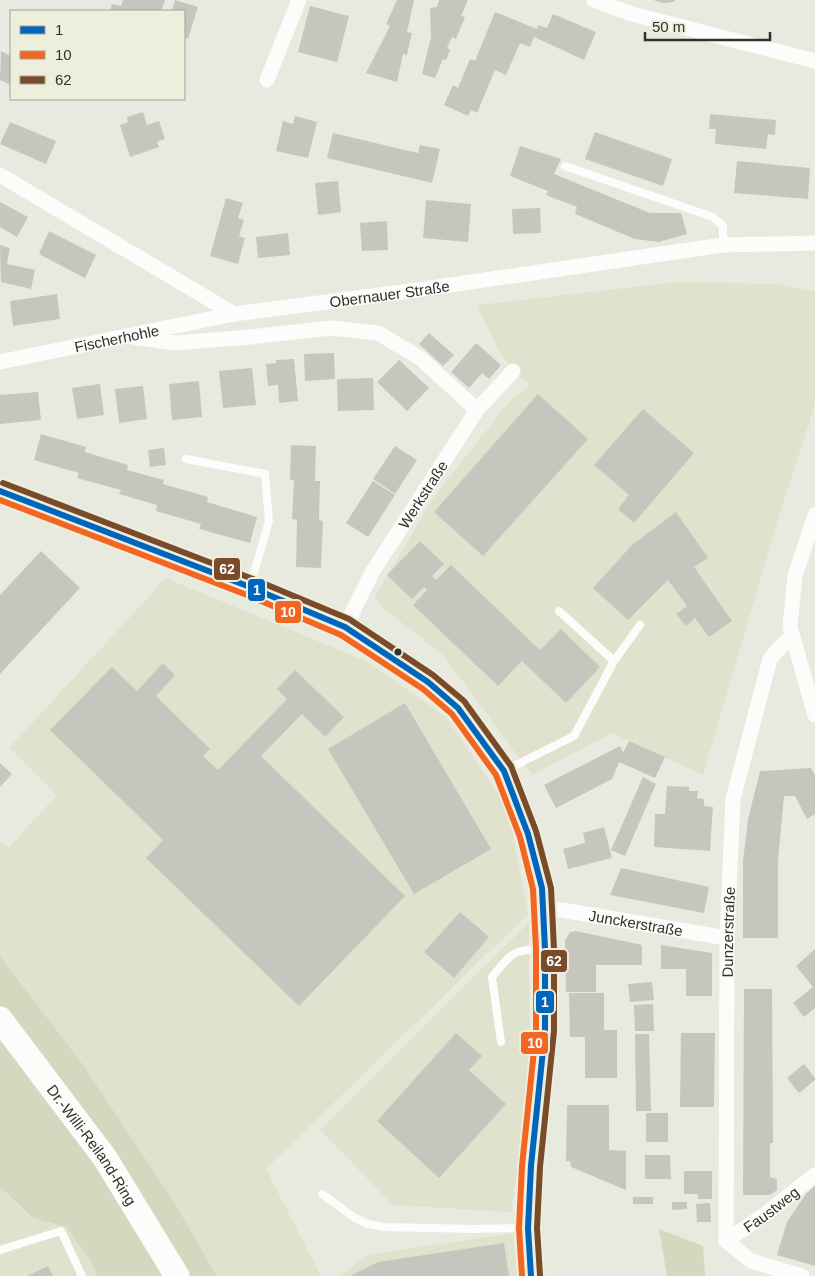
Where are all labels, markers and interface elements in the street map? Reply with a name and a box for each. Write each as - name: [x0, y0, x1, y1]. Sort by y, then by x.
- legend: [10, 10, 185, 100]
- scale bar: [645, 10, 770, 42]
- text: 50 m: [652, 18, 685, 35]
- text: 1: [55, 21, 63, 38]
- text: 10: [55, 46, 72, 63]
- text: 62: [55, 71, 72, 88]
- street label: Obernauer Straße: [328, 277, 451, 310]
- street label: Fischerhohle: [73, 321, 160, 355]
- street label: Werkstraße: [394, 457, 451, 531]
- line badge: 62: [213, 557, 241, 581]
- text: 62: [219, 561, 235, 577]
- line badge: 1: [247, 578, 266, 602]
- text: 1: [253, 582, 261, 598]
- line badge: 10: [274, 600, 302, 624]
- text: 10: [280, 604, 296, 620]
- unlabelled marker: [393, 647, 403, 657]
- street label: Dunzerstraße: [718, 886, 738, 977]
- street label: Junckerstraße: [588, 906, 684, 939]
- line badge: 62: [540, 949, 568, 973]
- text: 62: [546, 953, 562, 969]
- line badge: 1: [535, 990, 555, 1014]
- text: 1: [541, 994, 549, 1010]
- line badge: 10: [520, 1031, 549, 1055]
- text: 10: [527, 1035, 543, 1051]
- street label: Dr.-Willi-Reiland-Ring: [44, 1081, 140, 1208]
- street label: Faustweg: [740, 1183, 802, 1235]

